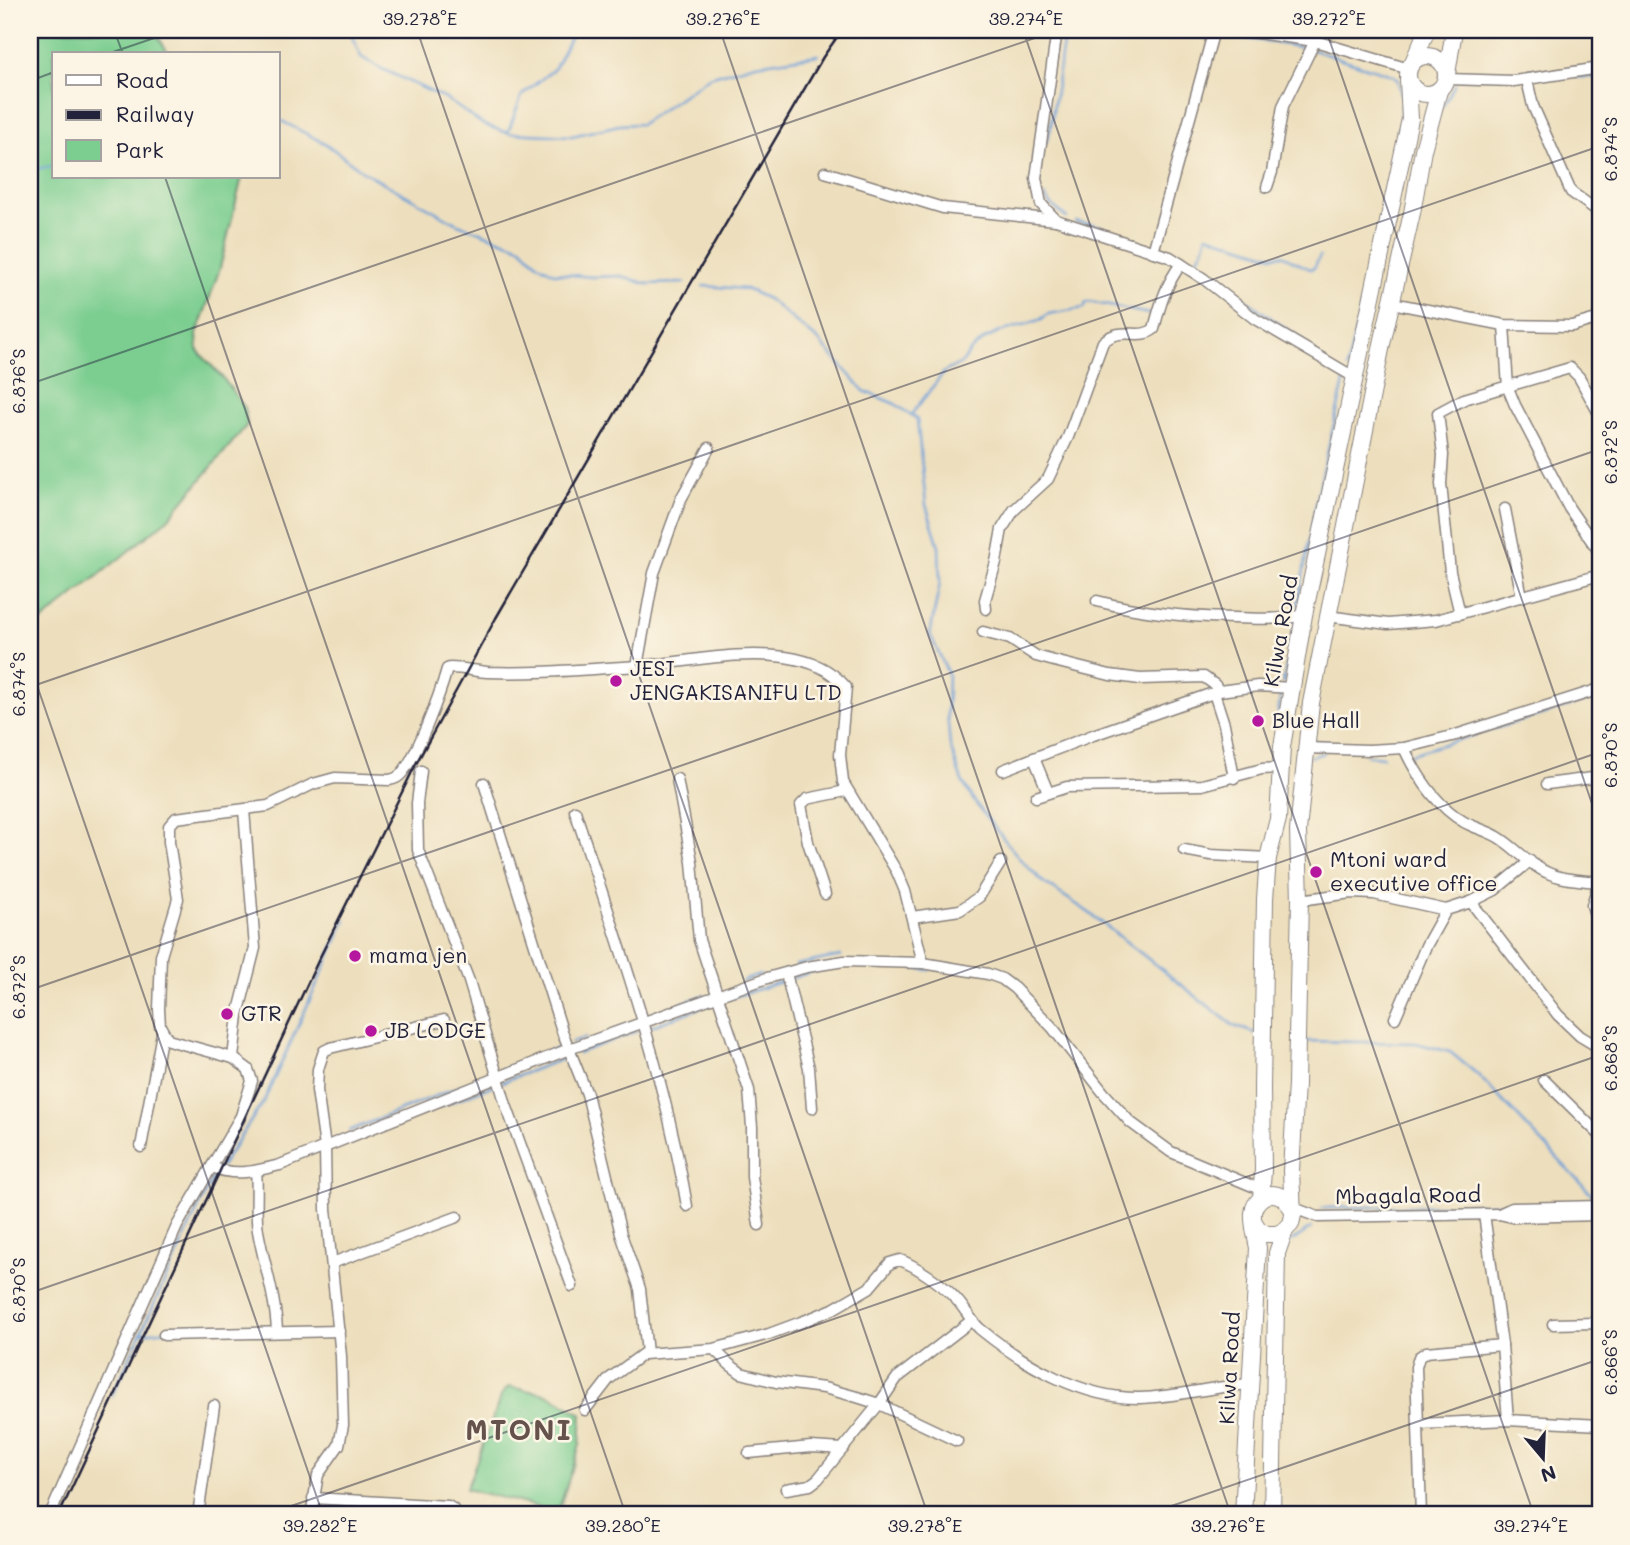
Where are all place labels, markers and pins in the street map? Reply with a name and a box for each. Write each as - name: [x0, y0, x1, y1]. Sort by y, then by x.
- place label: JESI JENGAKISANIFU LTD: [630, 654, 842, 705]
- marker: JESI JENGAKISANIFU LTD: [608, 673, 624, 689]
- place label: Blue Hall: [1272, 706, 1360, 733]
- marker: Blue Hall: [1250, 713, 1266, 729]
- place label: Mtoni ward executive office: [1330, 845, 1498, 896]
- marker: Mtoni ward executive office: [1308, 864, 1324, 880]
- place label: mama jen: [369, 941, 467, 968]
- marker: mama jen: [347, 948, 363, 964]
- place label: GTR: [241, 999, 282, 1026]
- marker: GTR: [219, 1006, 235, 1022]
- place label: JB LODGE: [385, 1016, 486, 1043]
- marker: JB LODGE: [363, 1023, 379, 1039]

